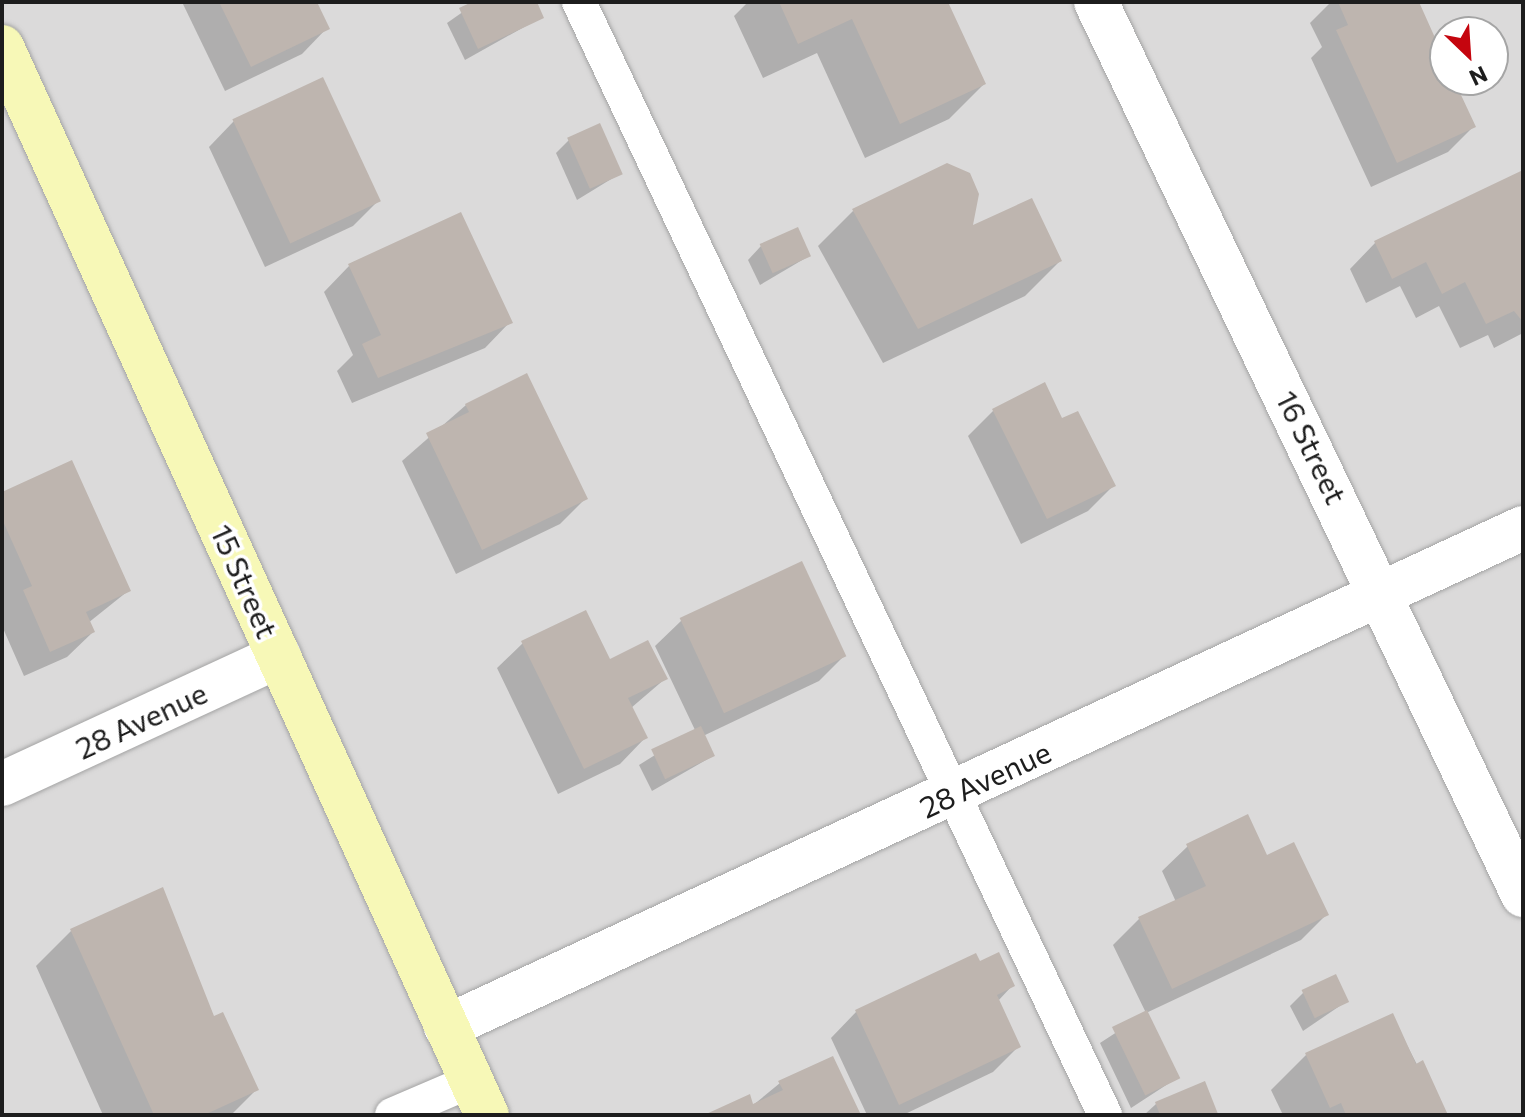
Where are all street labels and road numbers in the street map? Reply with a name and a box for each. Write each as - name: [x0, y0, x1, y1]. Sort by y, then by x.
- street label: 16 Street: [1269, 384, 1355, 510]
- street label: 15 Street: [204, 519, 286, 643]
- street label: 28 Avenue: [70, 674, 212, 766]
- street label: 28 Avenue: [914, 733, 1056, 825]

